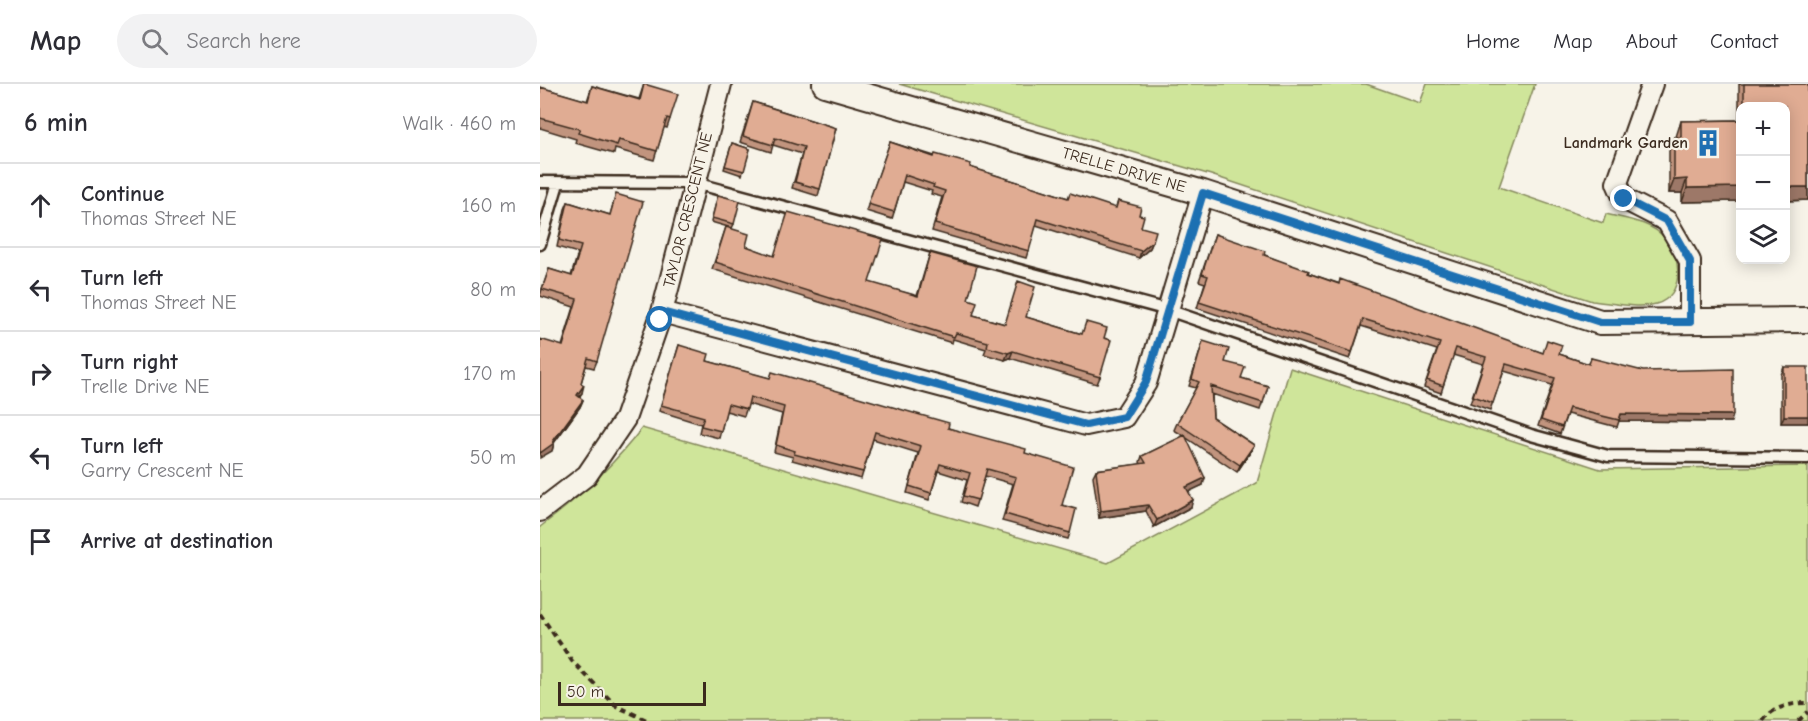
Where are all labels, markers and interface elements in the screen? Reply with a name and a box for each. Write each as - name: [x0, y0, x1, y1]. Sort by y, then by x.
- search box: [117, 14, 537, 68]
- text: Map: [30, 25, 81, 57]
- icon: search: [138, 25, 171, 58]
- text: Search here: [186, 28, 301, 54]
- text: Home: [1466, 29, 1520, 53]
- text: Map: [1553, 29, 1593, 53]
- text: About: [1626, 29, 1677, 53]
- text: Contact: [1710, 29, 1778, 53]
- map controls: [1736, 102, 1790, 264]
- button: +: [1736, 102, 1790, 156]
- text: 6 min: [24, 108, 88, 138]
- text: Walk · 460 m: [403, 112, 516, 135]
- building icon: Landmark Garden: [1693, 128, 1723, 158]
- street label: TAYLOR CRESCENT NE: [660, 130, 716, 289]
- place label: Landmark Garden: [1564, 134, 1688, 152]
- street label: TRELLE DRIVE NE: [1060, 144, 1188, 196]
- button: −: [1736, 156, 1790, 210]
- text: Continue: [81, 181, 164, 207]
- route end: [1610, 185, 1636, 211]
- icon: ahead: [24, 189, 57, 222]
- text: 160 m: [462, 194, 516, 217]
- text: Thomas Street NE: [81, 207, 237, 230]
- button: layers: [1736, 210, 1790, 264]
- text: Turn left: [81, 265, 163, 291]
- icon: left: [24, 273, 57, 306]
- text: 80 m: [470, 278, 516, 301]
- text: Thomas Street NE: [81, 291, 237, 314]
- route start: [646, 306, 672, 332]
- text: Turn right: [81, 349, 178, 375]
- icon: right: [24, 357, 57, 390]
- text: 170 m: [463, 362, 516, 385]
- text: Trelle Drive NE: [81, 375, 209, 398]
- text: Turn left: [81, 433, 163, 459]
- icon: left: [24, 441, 57, 474]
- text: 50 m: [470, 446, 516, 469]
- text: Garry Crescent NE: [81, 459, 244, 482]
- icon: arrive: [24, 525, 57, 558]
- text: Arrive at destination: [81, 528, 273, 554]
- scale bar: [558, 679, 706, 706]
- text: 50 m: [567, 683, 604, 701]

